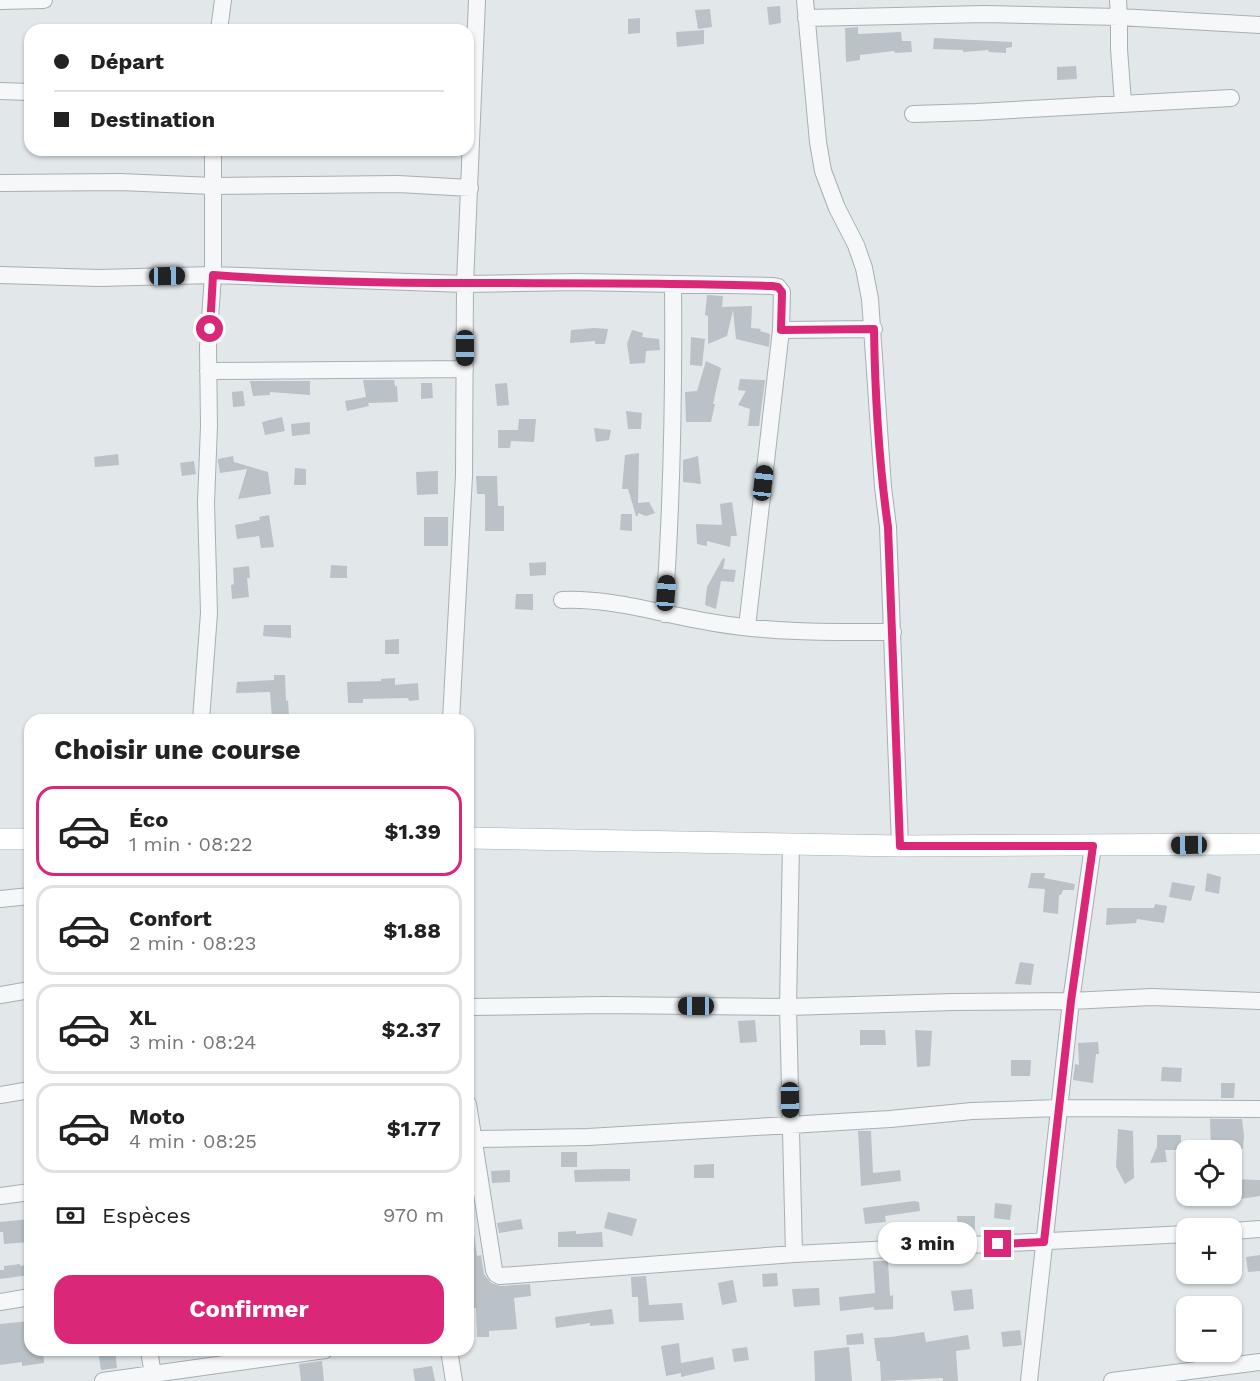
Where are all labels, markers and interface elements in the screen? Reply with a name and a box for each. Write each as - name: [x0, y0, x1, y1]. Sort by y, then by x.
- text: Départ: [90, 49, 164, 74]
- text: Destination: [90, 107, 215, 132]
- car: [149, 267, 185, 285]
- route start: [196, 315, 223, 342]
- car: [456, 330, 474, 366]
- car: [752, 464, 774, 502]
- car: [656, 574, 676, 612]
- text: Choisir une course: [54, 734, 301, 766]
- icon: car: [57, 804, 111, 858]
- text: Éco: [129, 807, 168, 832]
- text: $1.39: [384, 819, 441, 844]
- text: 1 min · 08:22: [129, 832, 253, 856]
- car: [1171, 836, 1207, 854]
- icon: car: [57, 903, 111, 957]
- text: Confort: [129, 906, 212, 931]
- text: $1.88: [383, 918, 441, 943]
- text: 2 min · 08:23: [129, 931, 256, 955]
- car: [678, 997, 714, 1015]
- icon: car: [57, 1002, 111, 1056]
- text: XL: [129, 1005, 157, 1030]
- text: $2.37: [382, 1017, 441, 1042]
- text: 3 min · 08:24: [129, 1030, 256, 1054]
- car: [781, 1082, 799, 1118]
- icon: car: [57, 1101, 111, 1155]
- text: Moto: [129, 1104, 185, 1129]
- text: $1.77: [387, 1116, 441, 1141]
- text: 4 min · 08:25: [129, 1129, 257, 1153]
- map controls: [1176, 1140, 1242, 1362]
- button: locate: [1176, 1140, 1242, 1206]
- icon: cash: [54, 1199, 87, 1232]
- text: Espèces: [102, 1203, 191, 1228]
- text: 970 m: [383, 1203, 444, 1227]
- button: +: [1176, 1218, 1242, 1284]
- callout: 3 min: [878, 1223, 977, 1265]
- route end: [984, 1230, 1011, 1257]
- text: 3 min: [900, 1231, 955, 1255]
- button: Confirmer: [54, 1275, 444, 1344]
- button: −: [1176, 1296, 1242, 1362]

